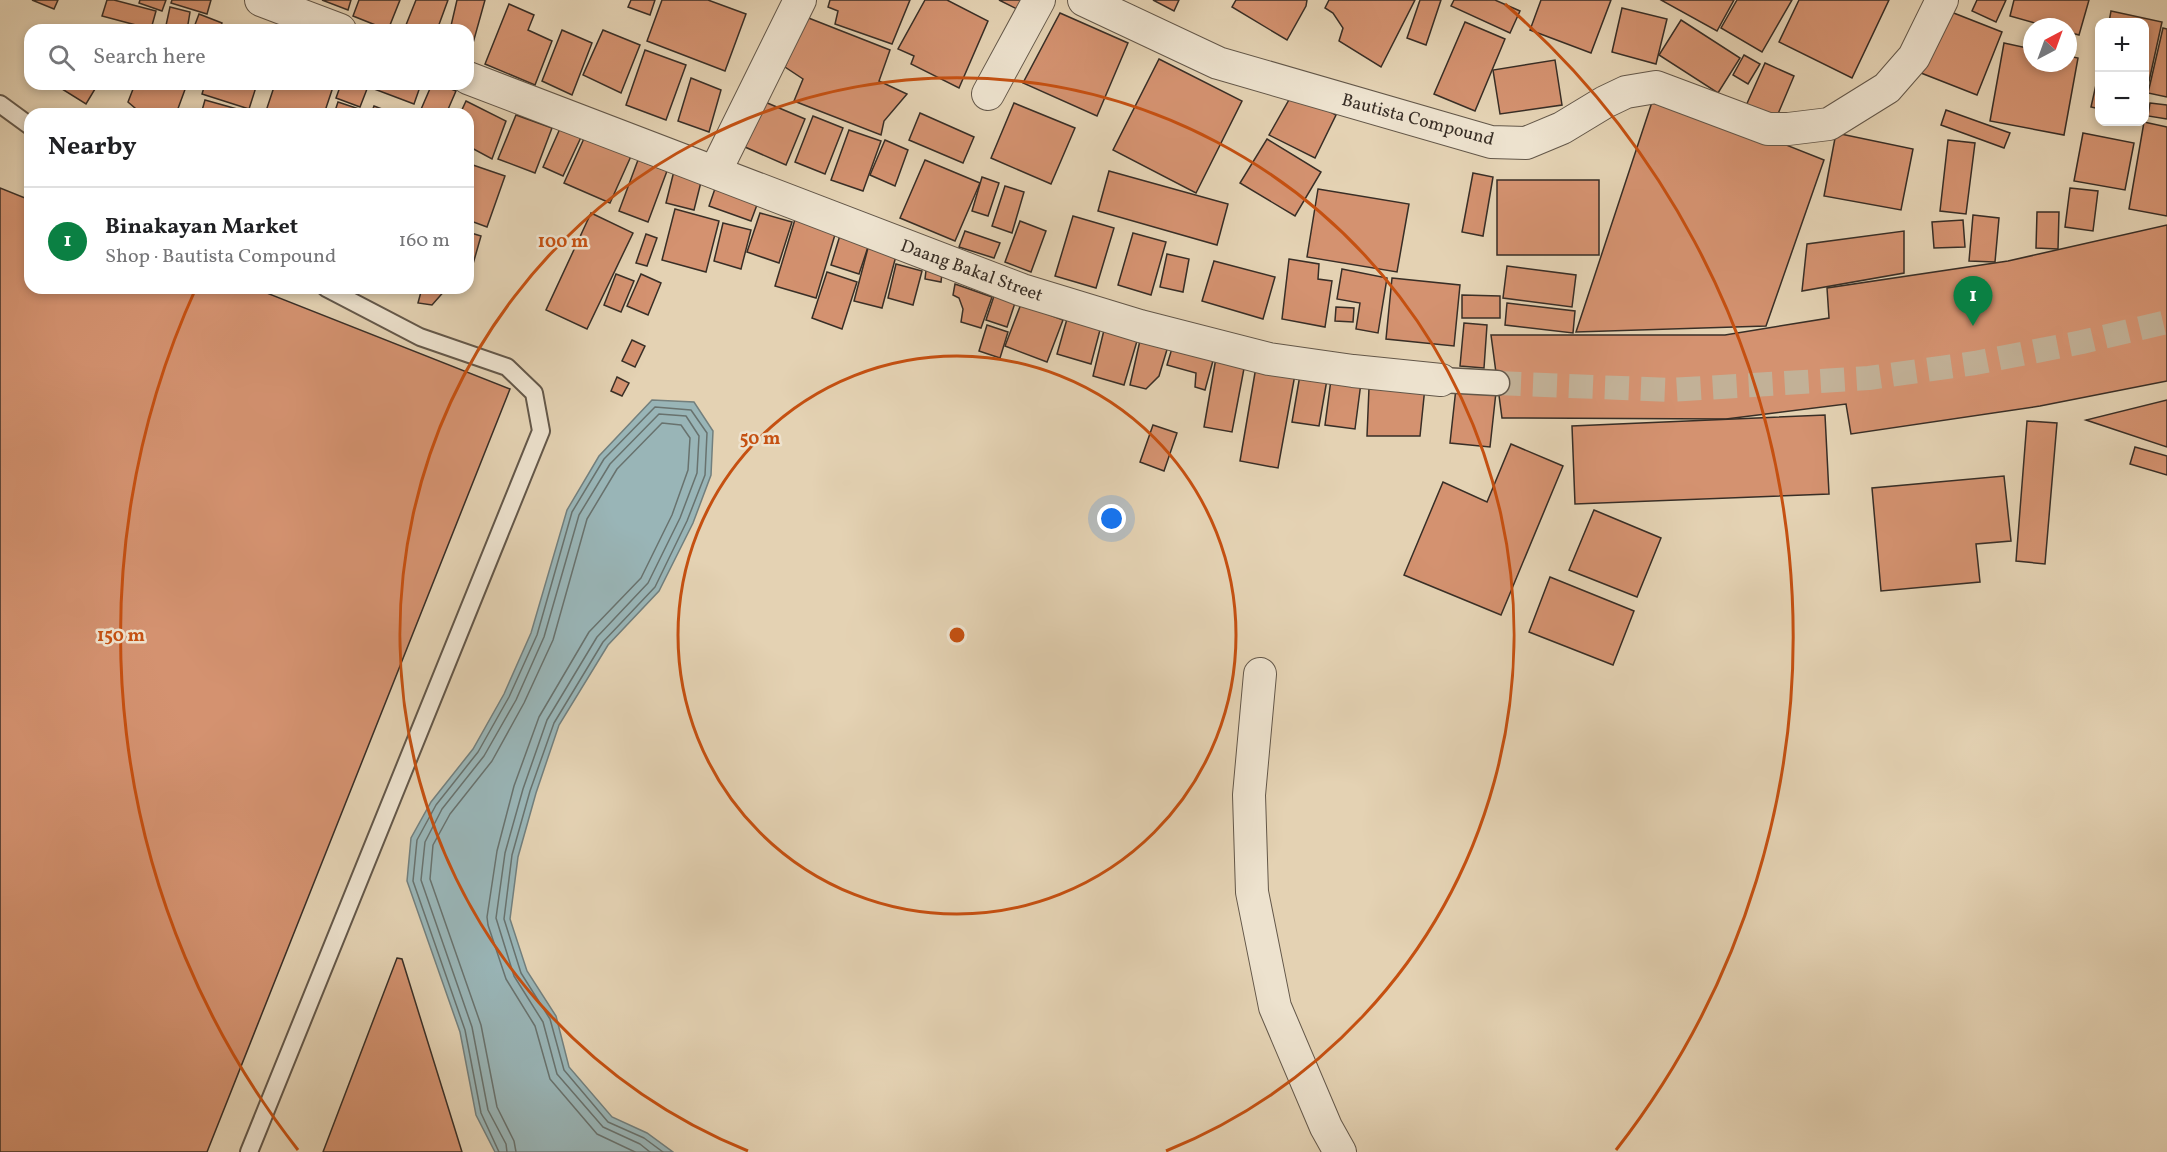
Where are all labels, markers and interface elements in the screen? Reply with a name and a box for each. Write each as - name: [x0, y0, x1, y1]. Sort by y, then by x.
- north arrow: [2023, 18, 2077, 72]
- map controls: [2095, 18, 2149, 126]
- button: +: [2095, 18, 2149, 72]
- search box: [24, 24, 474, 90]
- icon: search: [45, 41, 78, 74]
- text: Search here: [93, 42, 206, 73]
- button: −: [2095, 72, 2149, 126]
- street label: Bautista Compound: [1339, 88, 1497, 153]
- text: Nearby: [48, 129, 137, 165]
- text: Binakayan Market: [105, 212, 298, 243]
- text: 1: [63, 227, 72, 255]
- text: 160 m: [398, 227, 450, 255]
- text: 100 m: [538, 230, 588, 255]
- street label: Daang Bakal Street: [897, 234, 1046, 309]
- text: Shop · Bautista Compound: [105, 243, 336, 271]
- pin: 1: [1954, 276, 1992, 326]
- text: 50 m: [740, 427, 780, 452]
- your location: [1097, 504, 1126, 533]
- text: 150 m: [97, 624, 145, 649]
- centre of rings: [947, 625, 967, 645]

